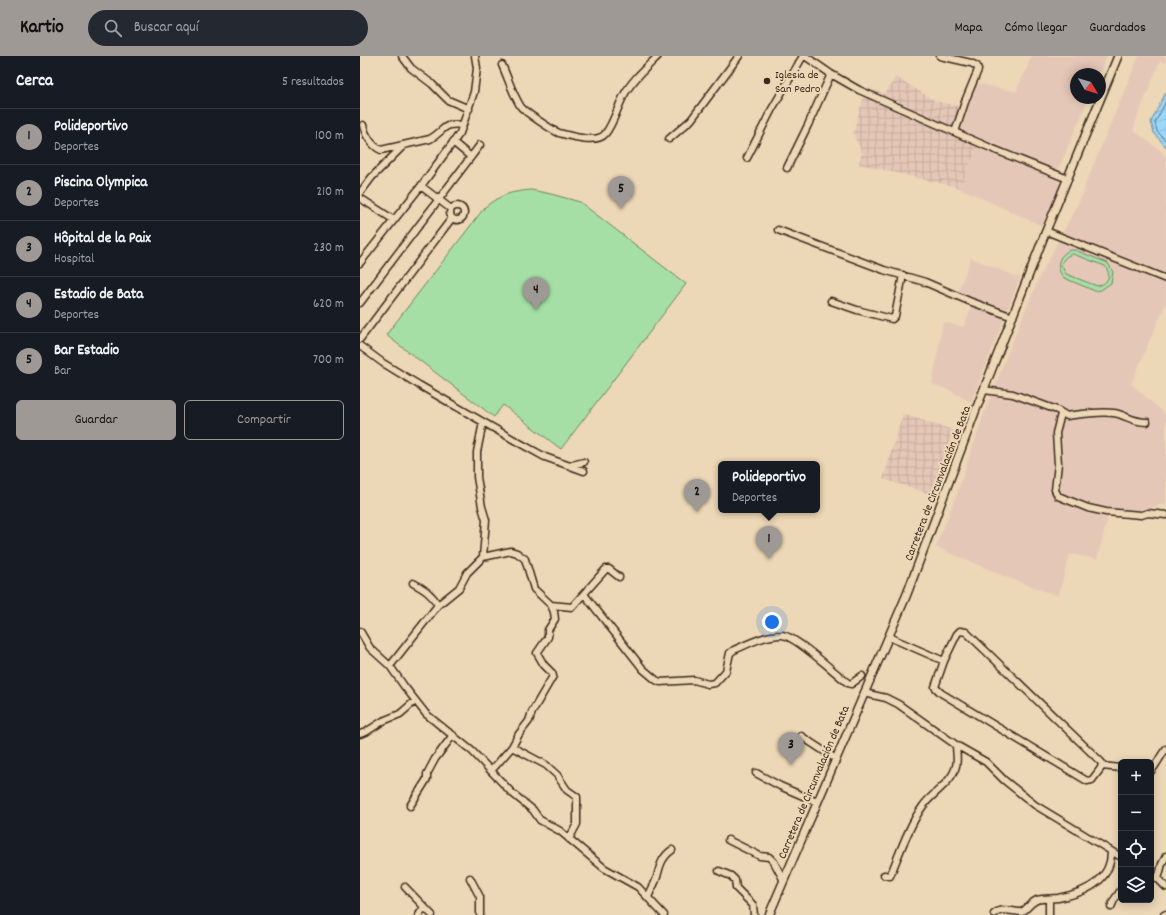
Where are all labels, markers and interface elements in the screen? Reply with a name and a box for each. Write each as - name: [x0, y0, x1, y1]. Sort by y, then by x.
- search box: [88, 10, 368, 46]
- text: Kartio: [20, 15, 64, 42]
- icon: search: [102, 17, 124, 39]
- text: Buscar aquí: [134, 17, 199, 39]
- text: Mapa: [955, 18, 982, 38]
- text: Cómo llegar: [1004, 18, 1067, 38]
- text: Guardados: [1089, 18, 1146, 38]
- place label: Iglesia de San Pedro: [775, 67, 820, 98]
- north arrow: [1070, 68, 1106, 104]
- text: Cerca: [16, 70, 53, 94]
- text: 5 resultados: [282, 73, 344, 92]
- marker: Iglesia de San Pedro: [762, 76, 772, 86]
- text: Polideportivo: [54, 116, 128, 138]
- text: 1: [28, 127, 30, 146]
- text: 100 m: [315, 127, 344, 146]
- text: Deportes: [54, 138, 99, 157]
- text: Piscina Olympica: [54, 172, 147, 194]
- pin: 5: [608, 176, 634, 209]
- text: 2: [26, 183, 32, 202]
- text: 210 m: [316, 183, 344, 202]
- text: Deportes: [54, 194, 99, 213]
- text: Hôpital de la Paix: [54, 228, 151, 250]
- text: 3: [26, 239, 32, 258]
- text: 230 m: [314, 239, 344, 258]
- text: Hospital: [54, 250, 94, 269]
- pin: 4: [523, 277, 549, 310]
- text: Estadio de Bata: [54, 284, 143, 306]
- text: 4: [26, 295, 32, 314]
- text: 620 m: [313, 295, 344, 314]
- text: Deportes: [54, 306, 99, 325]
- text: Bar Estadio: [54, 340, 119, 362]
- text: 5: [26, 351, 32, 370]
- text: 700 m: [313, 351, 344, 370]
- text: Bar: [54, 362, 71, 381]
- button: Guardar: [16, 400, 176, 440]
- button: Compartir: [184, 400, 344, 440]
- street label: Carretera de Circunvalación de Bata: [901, 403, 976, 564]
- popup: [718, 461, 820, 513]
- text: Polideportivo: [732, 467, 806, 489]
- pin: 2: [684, 479, 710, 512]
- text: Deportes: [732, 489, 777, 508]
- pin: 1: [756, 526, 782, 559]
- your location: [762, 612, 782, 632]
- street label: Carretera de Circunvalación de Bata: [774, 703, 855, 862]
- pin: 3: [778, 732, 804, 765]
- map controls: [1118, 759, 1154, 903]
- button: +: [1118, 759, 1154, 795]
- button: −: [1118, 795, 1154, 831]
- button: locate: [1118, 831, 1154, 867]
- button: layers: [1118, 867, 1154, 903]

